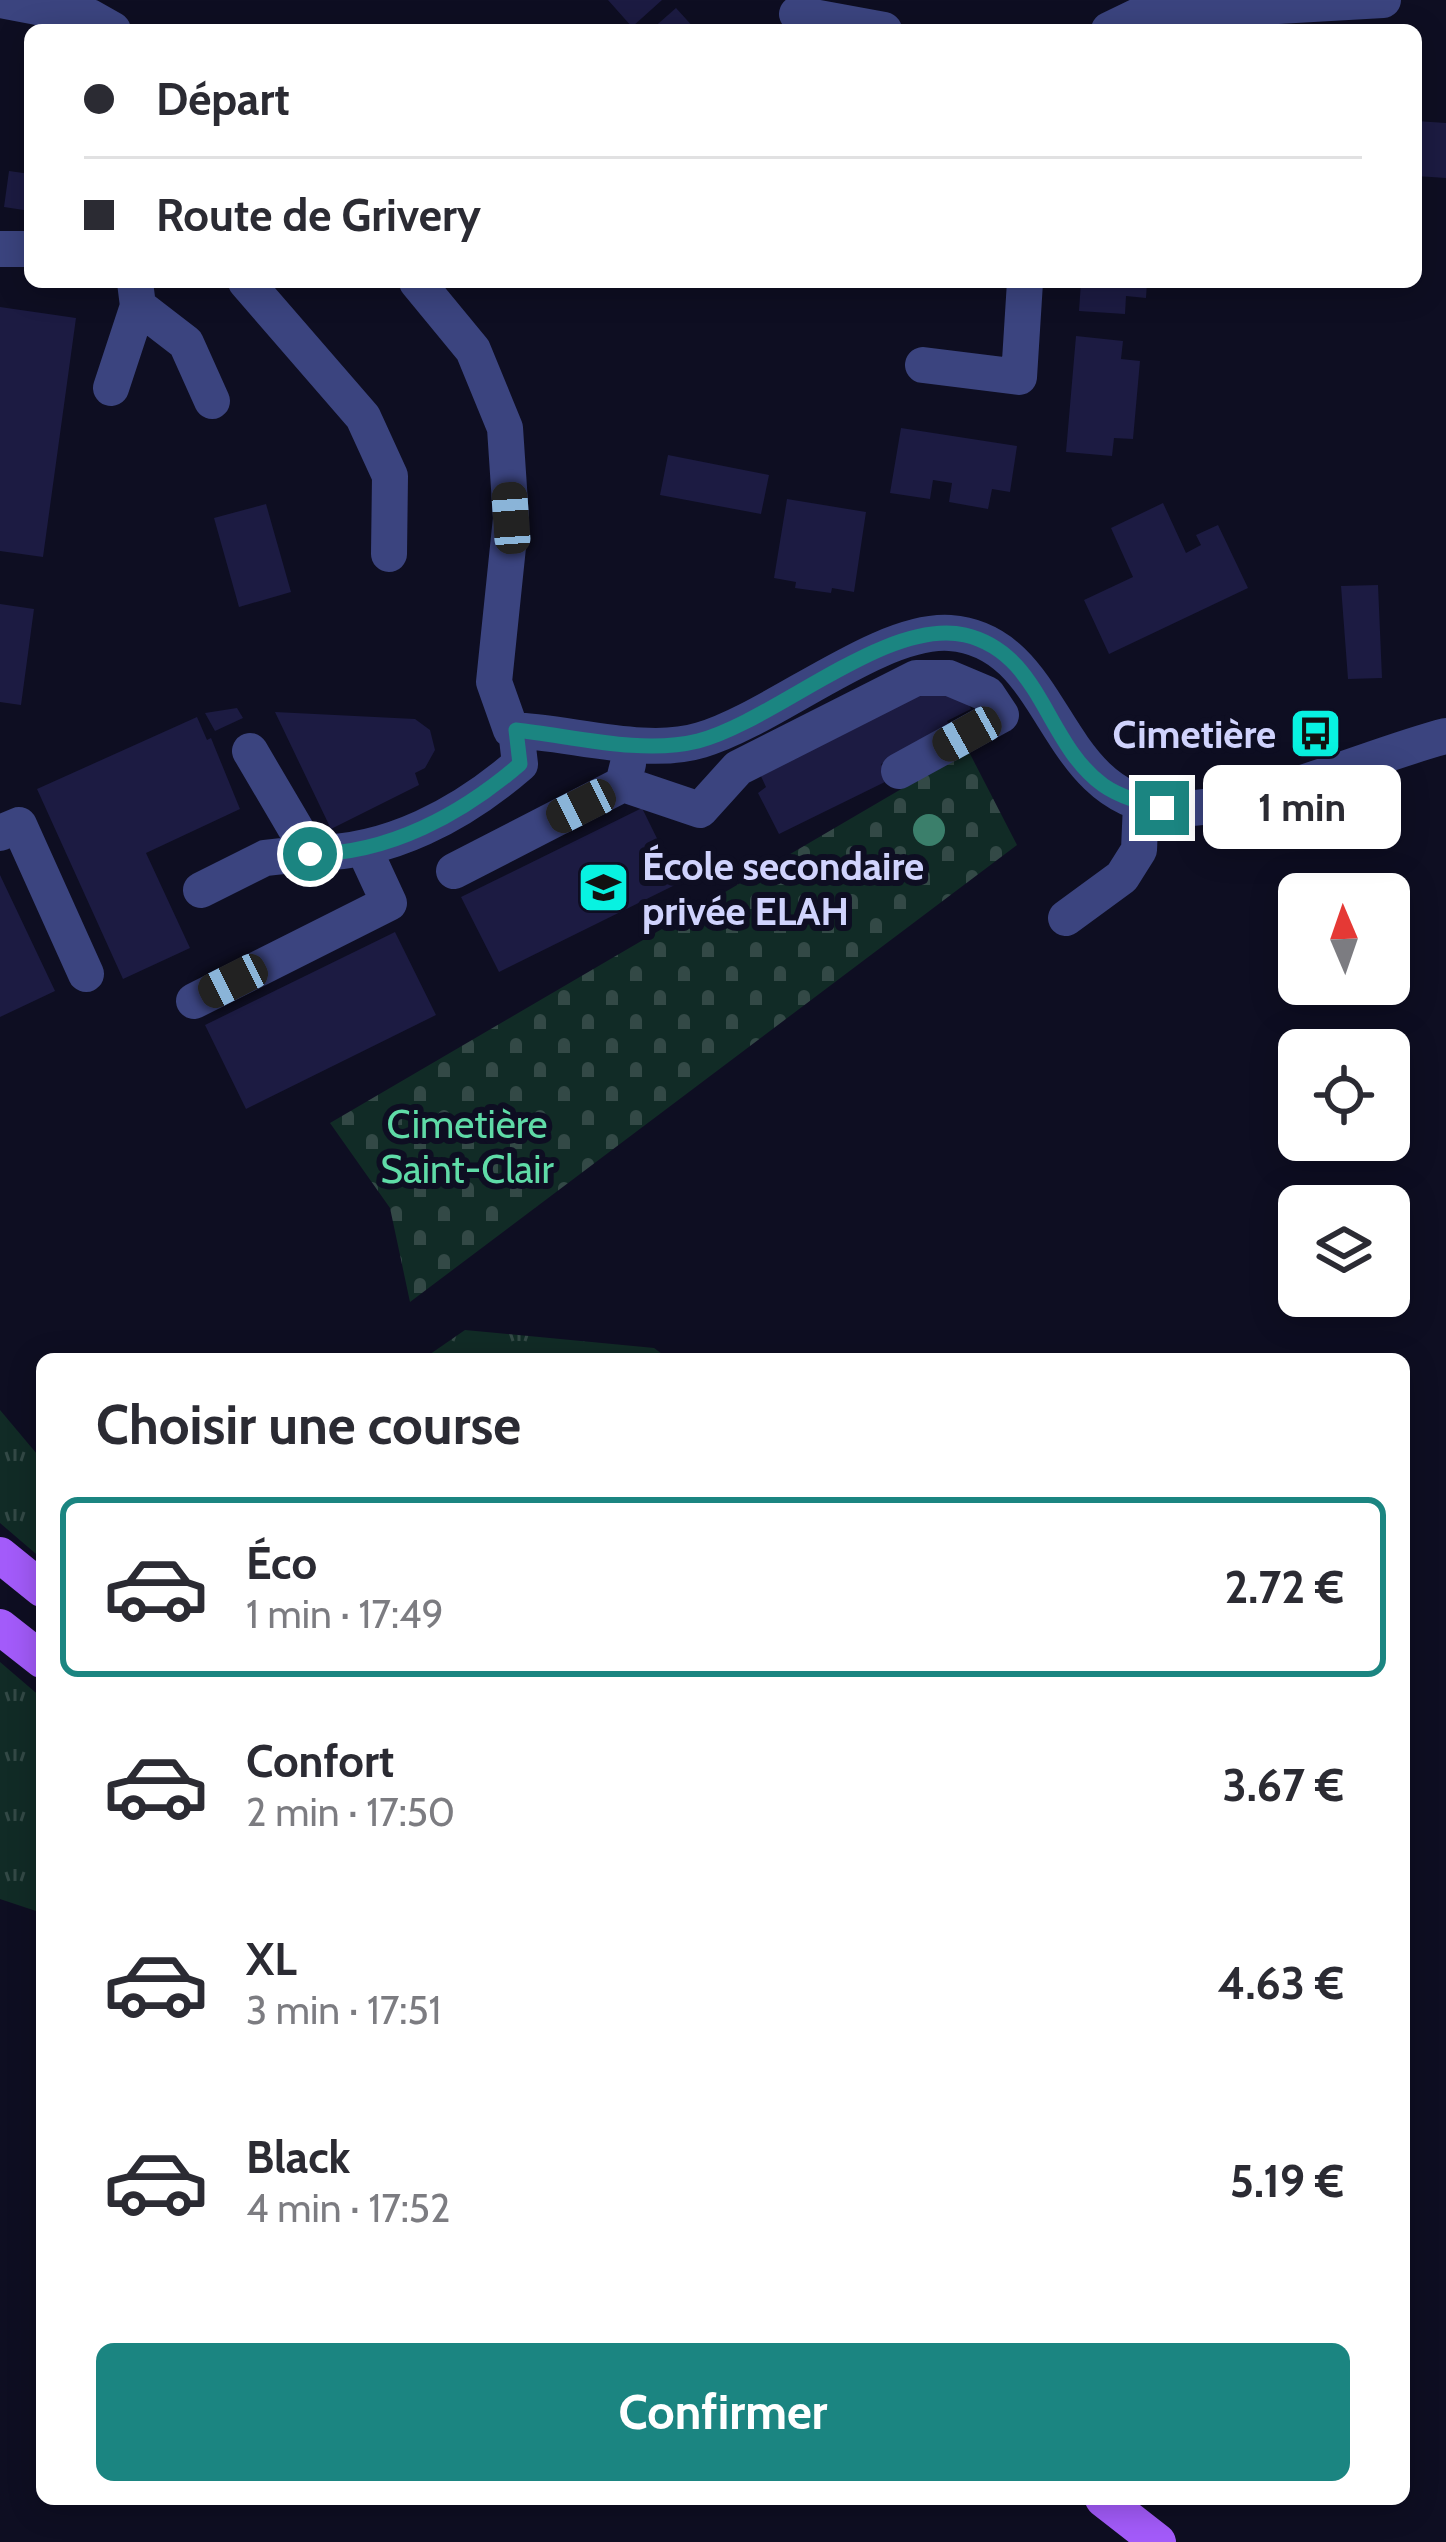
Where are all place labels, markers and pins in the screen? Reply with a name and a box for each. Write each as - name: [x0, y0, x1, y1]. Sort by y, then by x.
- bus stop icon: Cimetière: [1287, 706, 1343, 762]
- place label: Cimetière: [1113, 710, 1276, 758]
- place label: École secondaire privée ELAH: [642, 842, 924, 935]
- school or university icon: École secondaire privée ELAH: [575, 860, 631, 916]

